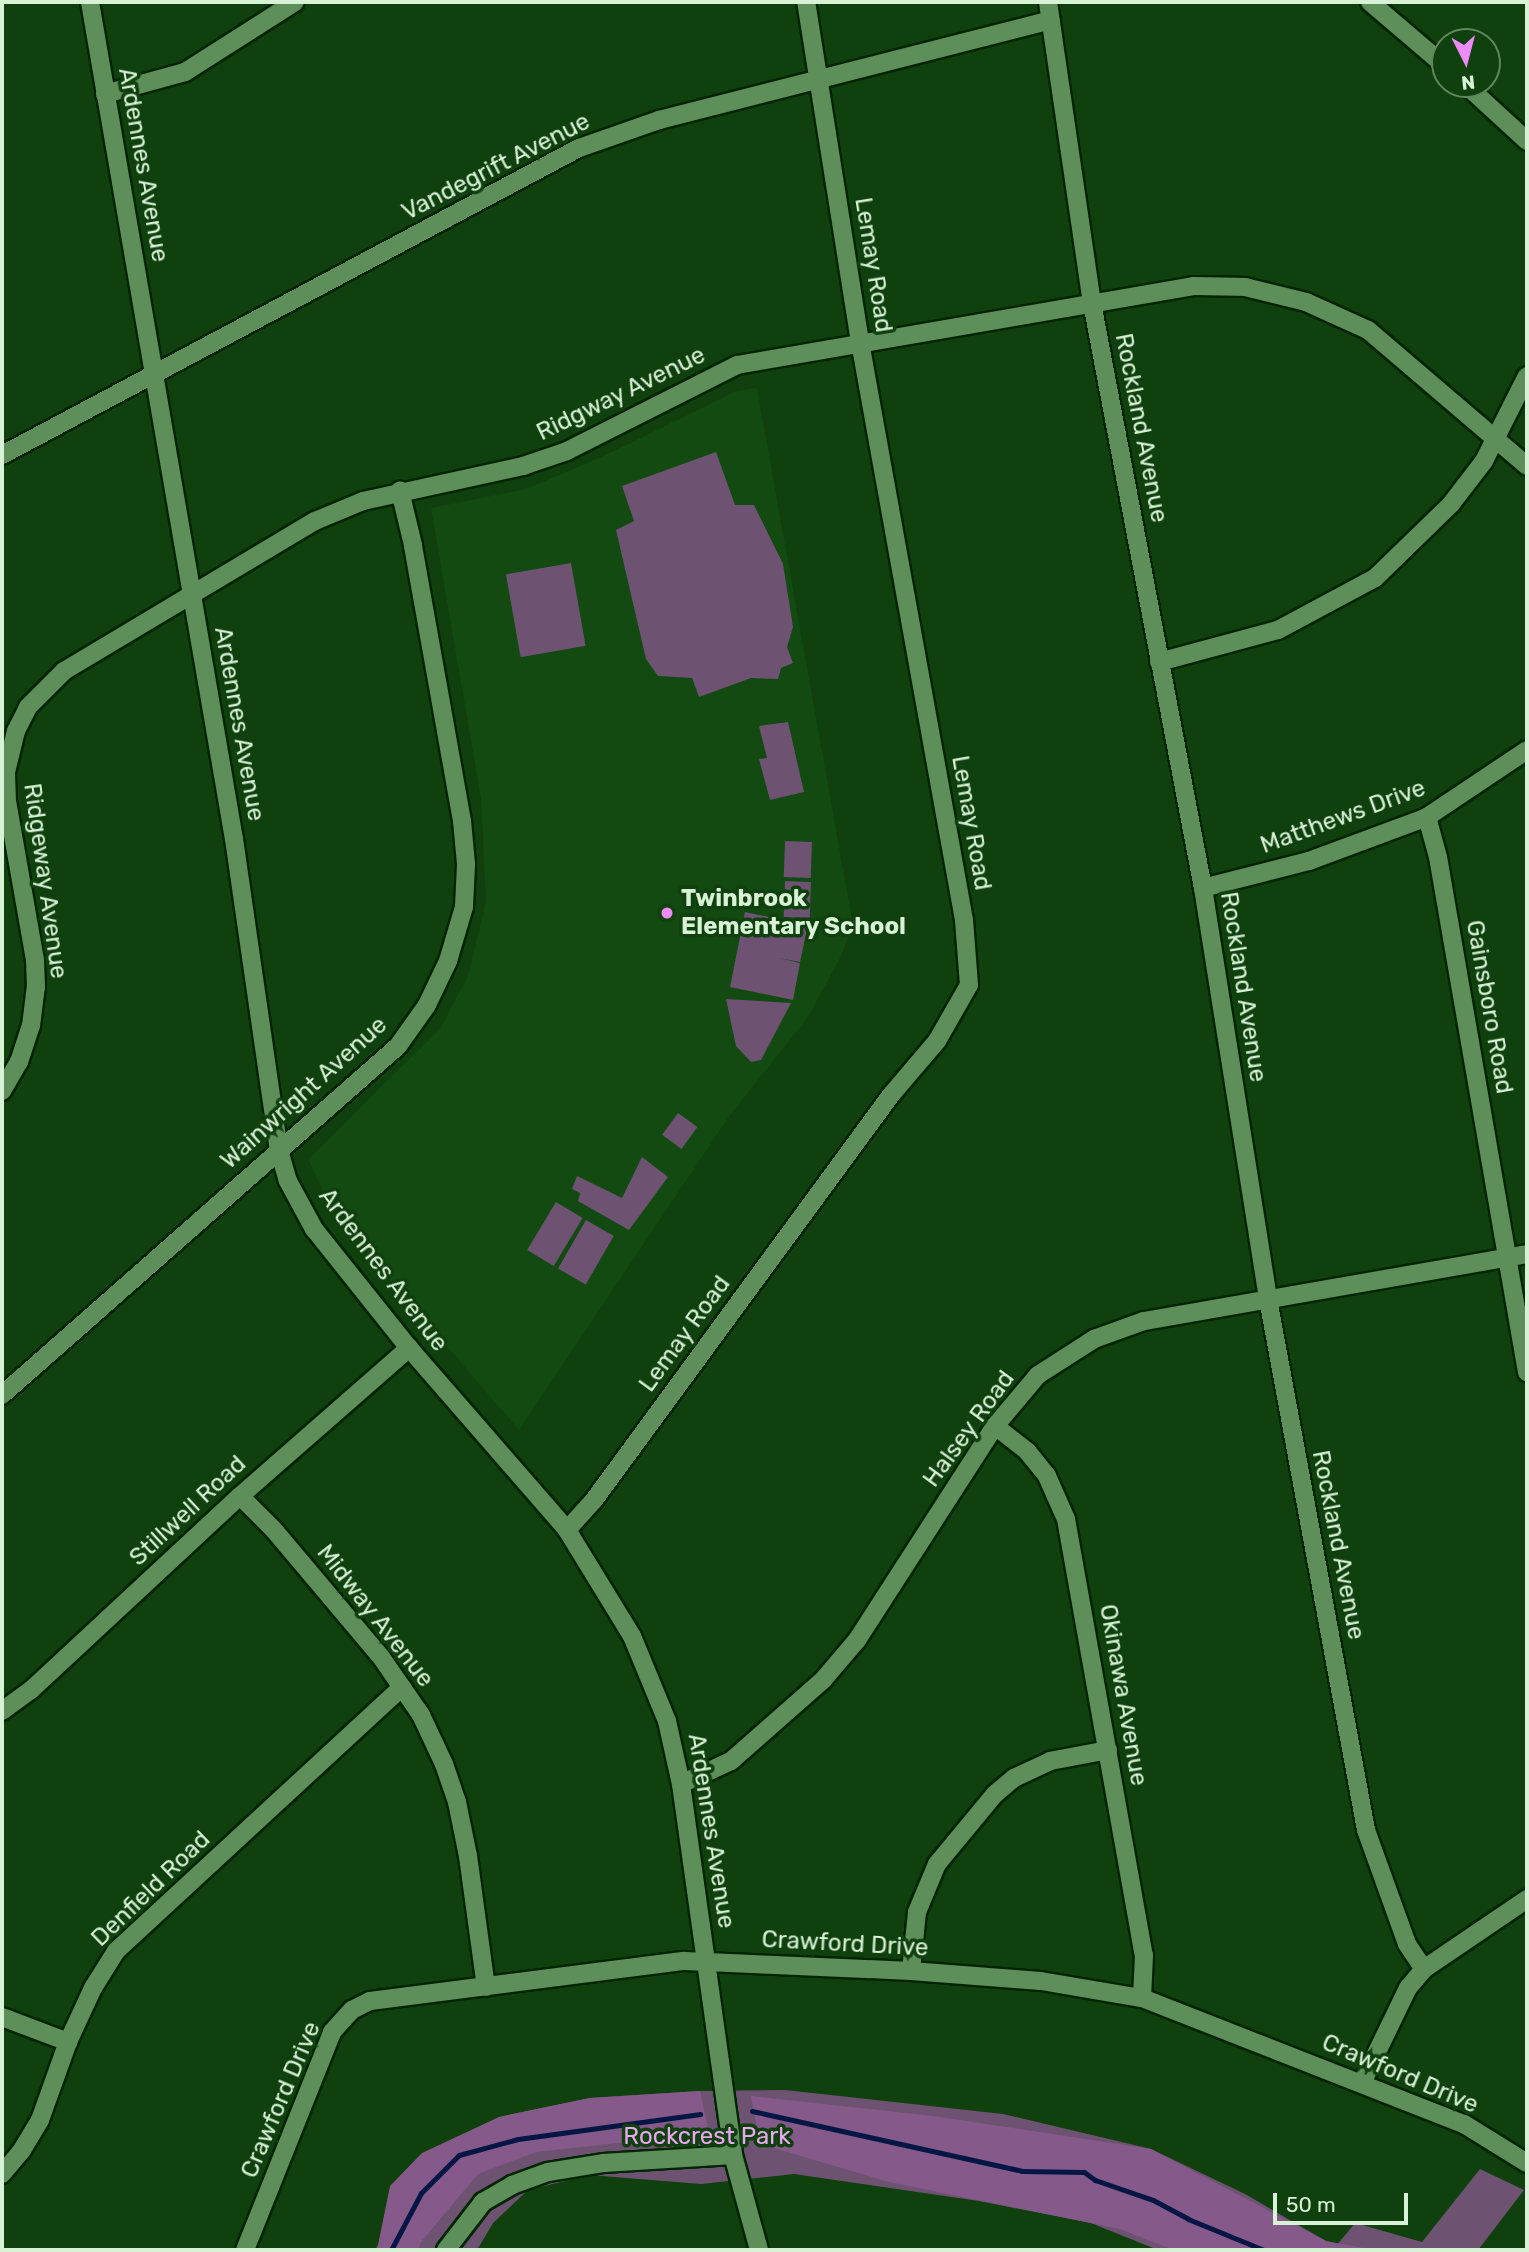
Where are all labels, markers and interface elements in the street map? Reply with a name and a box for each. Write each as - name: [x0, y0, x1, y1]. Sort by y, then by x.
- north arrow: [1431, 28, 1501, 98]
- street label: Ardennes Avenue: [112, 65, 174, 265]
- text: N: [1460, 70, 1476, 95]
- street label: Vandegrift Avenue: [397, 107, 595, 227]
- street label: Lemay Road: [848, 195, 898, 335]
- street label: Rockland Avenue: [1108, 331, 1174, 525]
- street label: Ridgway Avenue: [531, 340, 711, 448]
- street label: Ardennes Avenue: [208, 624, 270, 824]
- street label: Lemay Road: [945, 753, 997, 893]
- street label: Matthews Drive: [1257, 774, 1429, 860]
- street label: Ridgeway Avenue: [17, 781, 73, 981]
- place label: Twinbrook Elementary School: [681, 885, 907, 941]
- street label: Rockland Avenue: [1214, 890, 1272, 1084]
- marker: Twinbrook Elementary School: [659, 905, 675, 921]
- street label: Gainsboro Road: [1460, 918, 1518, 1096]
- street label: Wainwright Avenue: [215, 1011, 393, 1175]
- street label: Ardennes Avenue: [312, 1183, 454, 1357]
- street label: Lemay Road: [633, 1270, 737, 1398]
- street label: Halsey Road: [917, 1365, 1021, 1493]
- street label: Rockland Avenue: [1305, 1448, 1371, 1642]
- street label: Stillwell Road: [124, 1450, 252, 1572]
- street label: Midway Avenue: [310, 1539, 440, 1693]
- street label: Okinawa Avenue: [1093, 1602, 1153, 1788]
- street label: Ardennes Avenue: [681, 1731, 741, 1931]
- street label: Denfield Road: [86, 1825, 216, 1953]
- street label: Crawford Drive: [761, 1925, 929, 1963]
- street label: Crawford Drive: [235, 2018, 327, 2182]
- street label: Crawford Drive: [1318, 2028, 1482, 2120]
- park label: Rockcrest Park: [623, 2123, 791, 2151]
- scale bar: [1277, 2178, 1412, 2222]
- text: 50 m: [1286, 2192, 1336, 2217]

